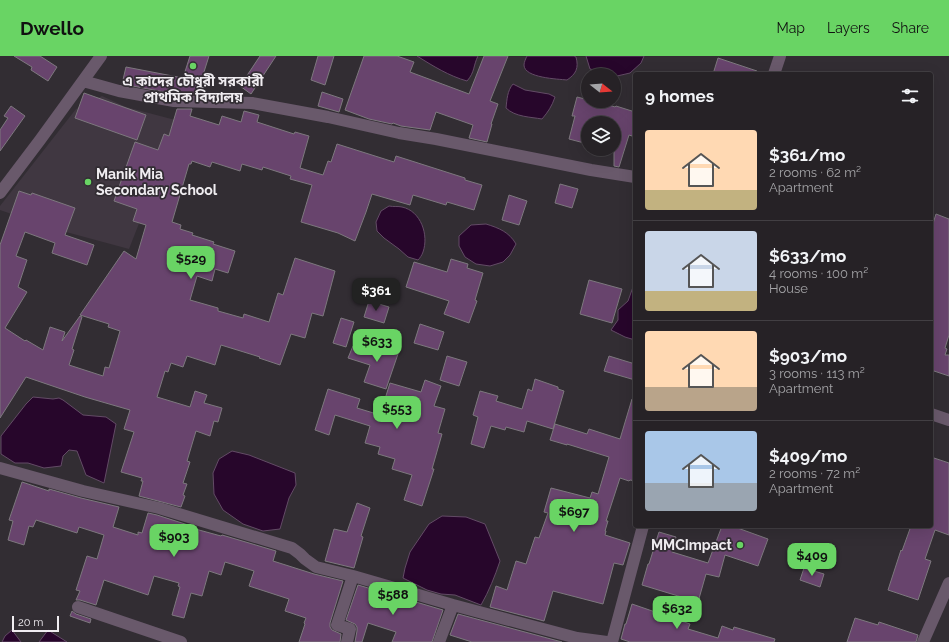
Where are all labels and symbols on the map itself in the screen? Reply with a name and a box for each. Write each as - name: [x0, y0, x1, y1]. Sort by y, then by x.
- marker: এ কাদের চৌধুরী সরকারী প্রাথমিক বিদ্যালয়: [188, 61, 198, 71]
- north arrow: [581, 68, 621, 108]
- place label: এ কাদের চৌধুরী সরকারী প্রাথমিক বিদ্যালয়: [122, 73, 265, 105]
- place label: Manik Mia Secondary School: [96, 166, 218, 198]
- marker: Manik Mia Secondary School: [83, 177, 93, 187]
- pin: $529: [167, 246, 215, 280]
- pin: $361: [352, 278, 400, 312]
- pin: $633: [353, 329, 401, 363]
- pin: $553: [373, 396, 421, 430]
- pin: $697: [550, 499, 598, 533]
- pin: $903: [150, 524, 198, 558]
- place label: MMCImpact: [651, 537, 733, 553]
- marker: MMCImpact: [735, 540, 745, 550]
- pin: $409: [788, 543, 836, 577]
- pin: $588: [369, 582, 417, 616]
- pin: $632: [653, 596, 701, 630]
- scale bar: [12, 614, 59, 633]

